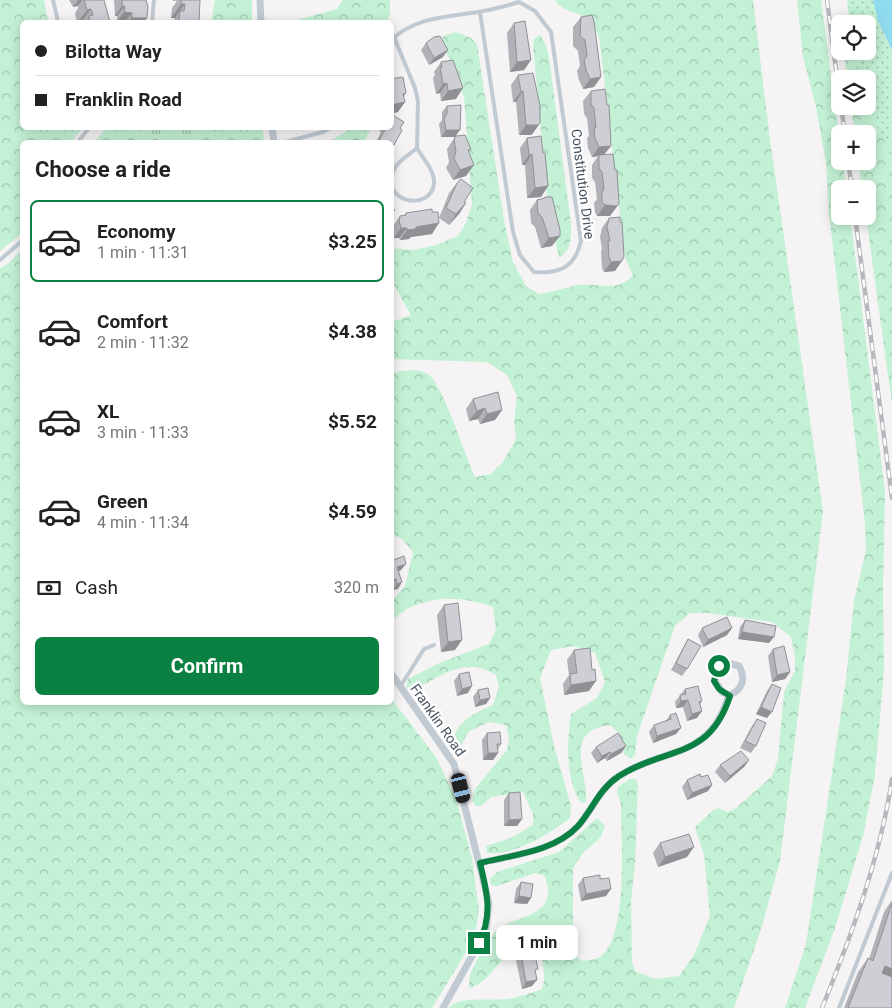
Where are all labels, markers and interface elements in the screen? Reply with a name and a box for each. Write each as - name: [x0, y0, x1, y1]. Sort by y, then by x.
- map controls: [831, 15, 876, 225]
- button: locate: [831, 15, 876, 60]
- text: Bilotta Way: [65, 40, 162, 63]
- button: layers: [831, 70, 876, 115]
- text: Franklin Road: [65, 88, 182, 111]
- button: +: [831, 125, 876, 170]
- street label: Constitution Drive: [568, 128, 598, 240]
- text: Choose a ride: [35, 157, 171, 182]
- button: −: [831, 180, 876, 225]
- icon: car: [37, 219, 82, 264]
- text: Economy: [97, 220, 176, 243]
- text: $3.25: [328, 230, 377, 253]
- text: 1 min · 11:31: [97, 243, 189, 262]
- icon: car: [37, 309, 82, 354]
- text: Comfort: [97, 310, 168, 333]
- text: $4.38: [328, 320, 377, 343]
- text: 2 min · 11:32: [97, 333, 189, 352]
- icon: car: [37, 399, 82, 444]
- text: XL: [97, 400, 119, 423]
- text: $5.52: [328, 410, 377, 433]
- text: 3 min · 11:33: [97, 423, 189, 442]
- icon: car: [37, 489, 82, 534]
- text: Green: [97, 490, 148, 513]
- text: $4.59: [328, 500, 377, 523]
- text: 4 min · 11:34: [97, 513, 189, 532]
- icon: cash: [35, 574, 63, 602]
- text: Cash: [75, 576, 118, 599]
- text: 320 m: [334, 578, 379, 597]
- button: Confirm: [35, 637, 379, 695]
- route start: [708, 655, 730, 677]
- street label: Franklin Road: [407, 681, 469, 759]
- car: [450, 772, 471, 804]
- callout: 1 min: [496, 926, 579, 960]
- route end: [468, 932, 490, 954]
- text: 1 min: [517, 933, 557, 952]

